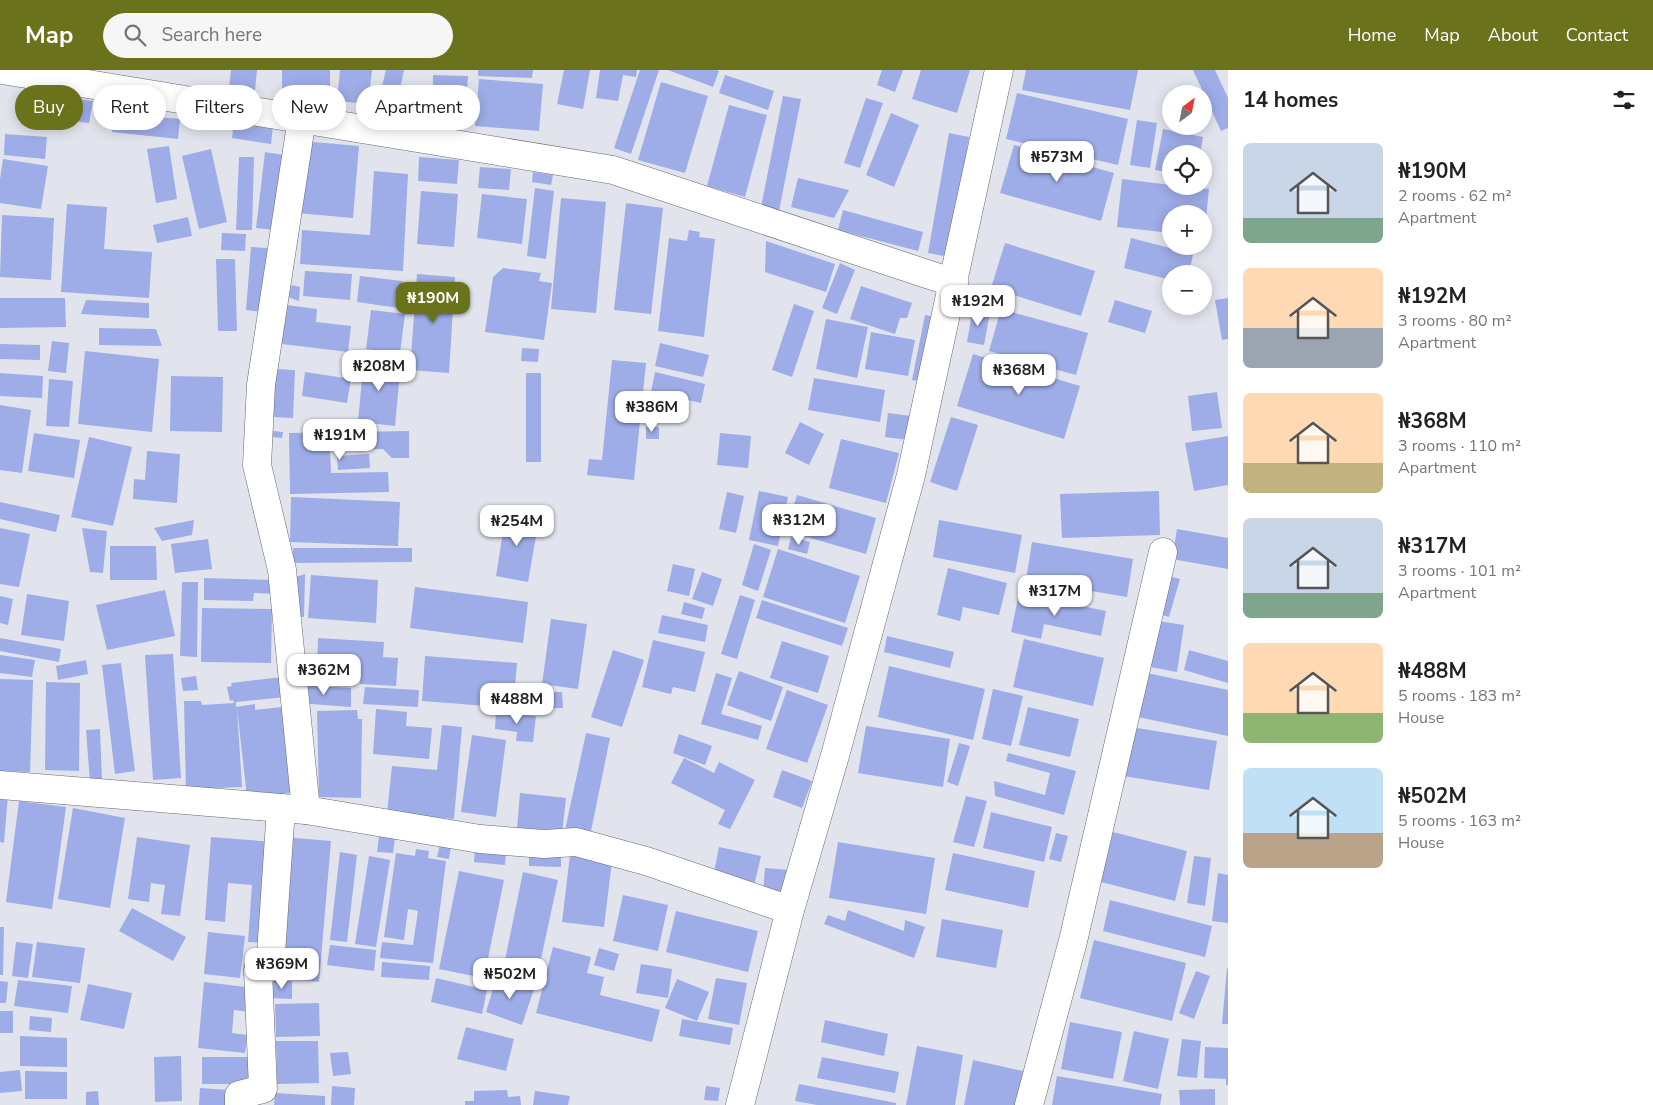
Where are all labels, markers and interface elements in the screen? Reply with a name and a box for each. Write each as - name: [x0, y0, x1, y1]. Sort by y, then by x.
- search box: [103, 13, 453, 58]
- text: Map: [25, 19, 73, 51]
- icon: search: [121, 21, 149, 49]
- text: Search here: [161, 22, 262, 48]
- text: Home: [1348, 23, 1396, 47]
- text: Map: [1424, 23, 1460, 47]
- text: About: [1488, 23, 1538, 47]
- text: Contact: [1566, 23, 1628, 47]
- chip: Buy: [15, 85, 83, 130]
- chip: Rent: [93, 85, 166, 130]
- chip: Filters: [176, 85, 262, 130]
- chip: New: [272, 85, 346, 130]
- chip: Apartment: [356, 85, 480, 130]
- north arrow: [1162, 85, 1212, 135]
- map controls: [1162, 85, 1212, 315]
- text: 14 homes: [1243, 86, 1338, 114]
- icon: filters: [1610, 86, 1638, 114]
- pin: ₦573M: [1022, 140, 1092, 183]
- button: locate: [1162, 145, 1212, 195]
- text: ₦573M: [1031, 146, 1083, 168]
- text: ₦190M: [1398, 157, 1467, 185]
- icon: home: [1283, 163, 1343, 223]
- text: 2 rooms · 62 m²: [1398, 185, 1511, 207]
- button: +: [1162, 205, 1212, 255]
- text: Apartment: [1398, 207, 1476, 229]
- button: −: [1162, 265, 1212, 315]
- pin: ₦190M: [398, 282, 468, 324]
- text: ₦192M: [1398, 282, 1467, 310]
- pin: ₦192M: [943, 284, 1013, 327]
- text: ₦190M: [407, 287, 459, 309]
- icon: home: [1283, 288, 1343, 348]
- text: ₦192M: [952, 290, 1004, 312]
- text: 3 rooms · 80 m²: [1398, 310, 1511, 332]
- text: Apartment: [1398, 332, 1476, 354]
- pin: ₦208M: [344, 350, 414, 392]
- pin: ₦368M: [984, 354, 1054, 396]
- text: ₦208M: [353, 355, 405, 377]
- text: ₦368M: [993, 359, 1045, 381]
- pin: ₦386M: [617, 390, 687, 433]
- text: ₦386M: [626, 396, 678, 418]
- text: ₦368M: [1398, 407, 1467, 435]
- icon: home: [1283, 413, 1343, 473]
- pin: ₦191M: [305, 418, 375, 461]
- text: ₦191M: [314, 424, 366, 446]
- text: 3 rooms · 110 m²: [1398, 435, 1521, 457]
- text: Apartment: [1398, 457, 1476, 479]
- pin: ₦254M: [482, 504, 552, 547]
- pin: ₦312M: [764, 504, 834, 546]
- text: ₦312M: [773, 509, 825, 531]
- text: ₦254M: [491, 510, 543, 532]
- text: ₦317M: [1398, 532, 1467, 560]
- icon: home: [1283, 538, 1343, 598]
- text: 3 rooms · 101 m²: [1398, 560, 1521, 582]
- pin: ₦317M: [1020, 574, 1090, 617]
- text: ₦317M: [1029, 580, 1081, 602]
- text: Apartment: [1398, 582, 1476, 604]
- pin: ₦362M: [289, 654, 359, 696]
- text: ₦488M: [1398, 657, 1467, 685]
- text: ₦362M: [298, 659, 350, 681]
- icon: home: [1283, 663, 1343, 723]
- pin: ₦488M: [482, 682, 552, 725]
- text: 5 rooms · 183 m²: [1398, 685, 1521, 707]
- text: ₦488M: [491, 688, 543, 710]
- text: House: [1398, 707, 1444, 729]
- text: ₦502M: [1398, 782, 1467, 810]
- icon: home: [1283, 788, 1343, 848]
- text: 5 rooms · 163 m²: [1398, 810, 1521, 832]
- text: House: [1398, 832, 1444, 854]
- pin: ₦369M: [247, 948, 317, 990]
- text: ₦369M: [256, 953, 308, 975]
- pin: ₦502M: [475, 958, 545, 1000]
- text: ₦502M: [484, 963, 536, 985]

